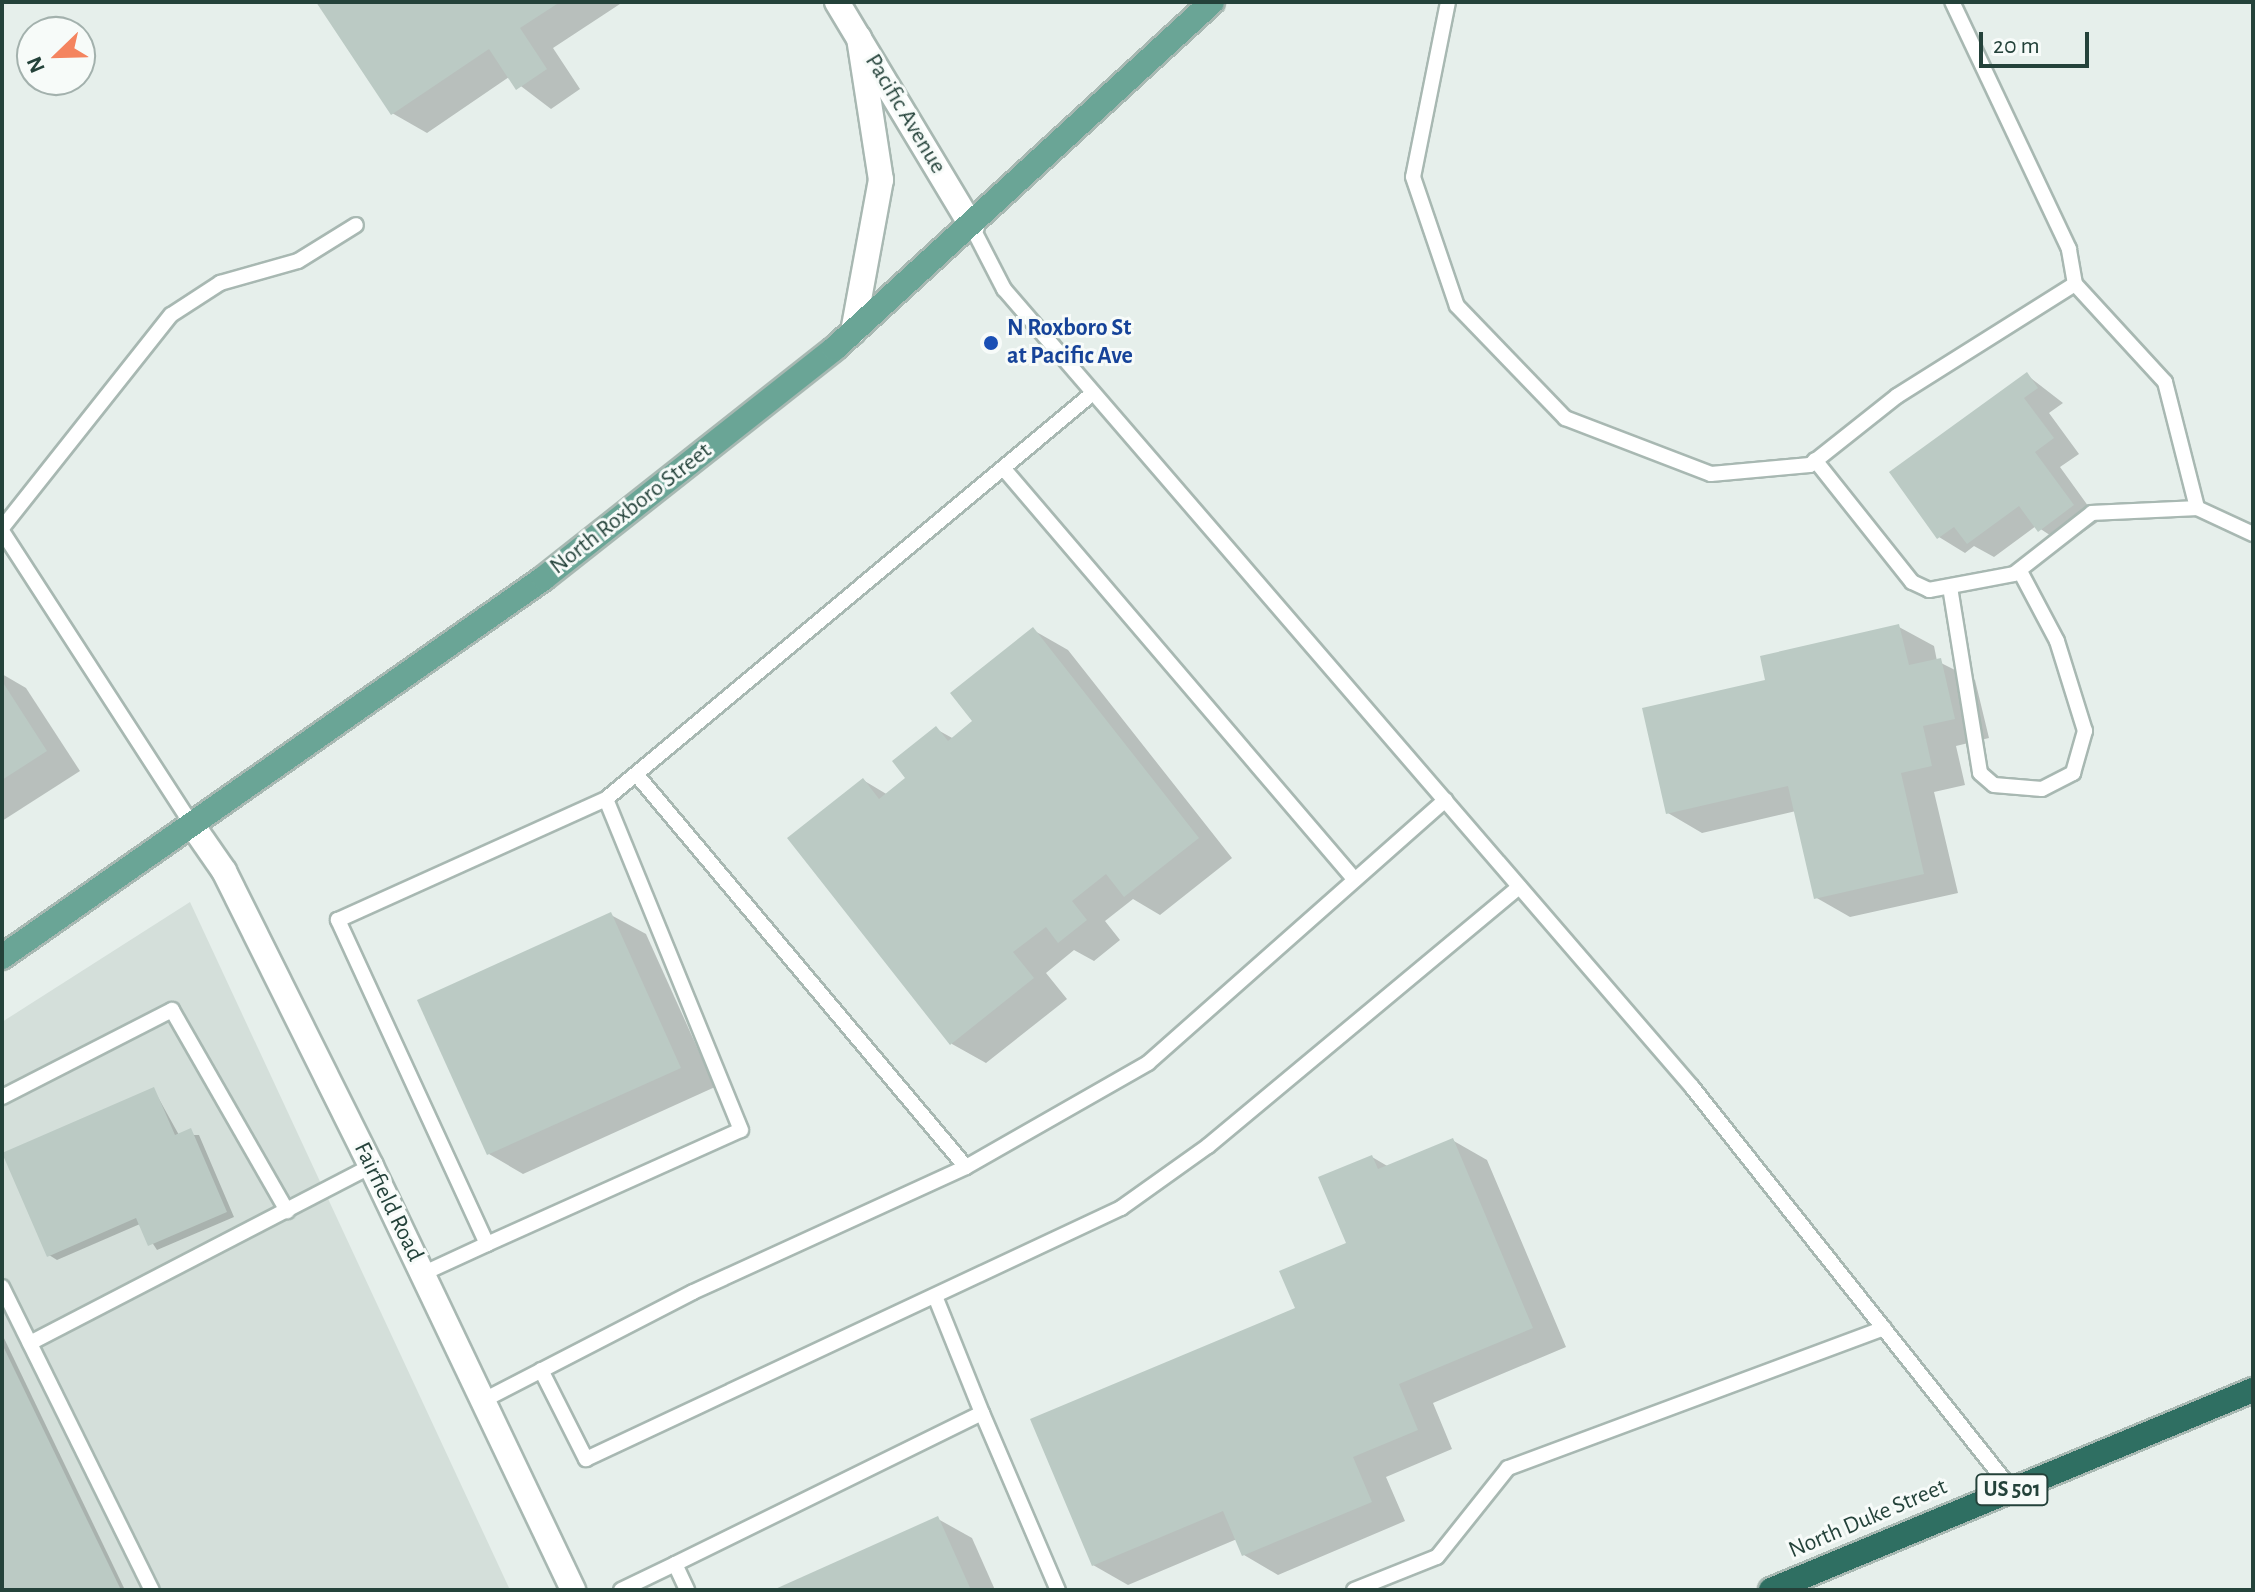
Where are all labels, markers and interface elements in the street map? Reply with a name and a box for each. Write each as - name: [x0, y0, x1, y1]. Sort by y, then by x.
- north arrow: [16, 16, 96, 96]
- scale bar: [1983, 16, 2093, 66]
- text: 20 m: [1993, 34, 2040, 58]
- street label: Pacific Avenue: [858, 49, 952, 179]
- text: N: [23, 53, 49, 76]
- place label: N Roxboro St at Pacific Ave: [1007, 315, 1133, 371]
- marker: N Roxboro St at Pacific Ave: [982, 334, 1000, 352]
- street label: North Roxboro Street: [544, 437, 718, 581]
- street label: Fairfield Road: [347, 1138, 429, 1266]
- road number: US 501: [1974, 1472, 2050, 1508]
- street label: North Duke Street: [1785, 1473, 1951, 1565]

